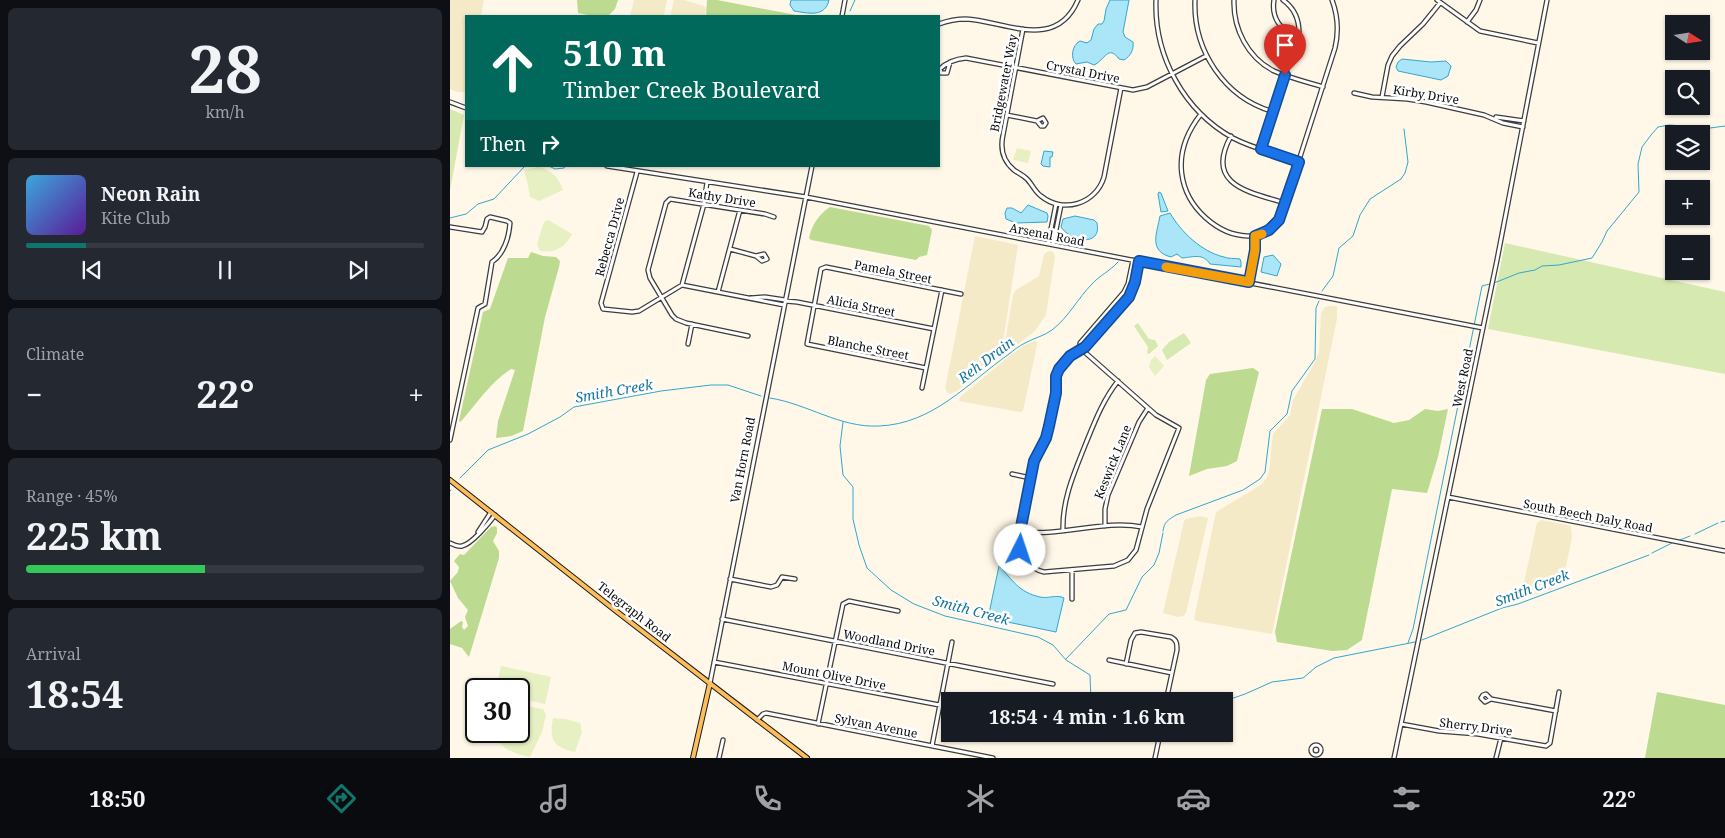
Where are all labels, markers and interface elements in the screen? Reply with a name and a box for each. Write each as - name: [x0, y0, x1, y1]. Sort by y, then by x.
- north arrow: [1665, 15, 1710, 60]
- map controls: [1665, 15, 1710, 280]
- text: 28: [188, 24, 262, 112]
- pin: [1264, 24, 1306, 75]
- text: 510 m: [563, 29, 666, 76]
- icon: arrive: [1271, 31, 1299, 59]
- street label: Bridgewater Way: [986, 32, 1021, 133]
- icon: ahead: [480, 35, 545, 100]
- street label: Crystal Drive: [1045, 56, 1121, 87]
- button: search: [1665, 70, 1710, 115]
- text: Timber Creek Boulevard: [563, 74, 820, 104]
- street label: Kirby Drive: [1392, 81, 1460, 108]
- text: km/h: [205, 101, 245, 123]
- button: layers: [1665, 125, 1710, 170]
- icon: right: [536, 130, 564, 158]
- text: Then: [480, 131, 526, 157]
- button: +: [1665, 180, 1710, 225]
- text: Neon Rain: [101, 181, 200, 207]
- street label: Kathy Drive: [687, 184, 757, 211]
- street label: Rebecca Drive: [591, 195, 628, 278]
- text: Kite Club: [101, 207, 170, 229]
- street label: Arsenal Road: [1008, 219, 1087, 250]
- button: −: [1665, 235, 1710, 280]
- icon: previous: [78, 256, 106, 284]
- icon: pause: [211, 256, 239, 284]
- icon: next: [344, 256, 372, 284]
- street label: Pamela Street: [853, 256, 933, 287]
- street label: Alicia Street: [826, 291, 897, 320]
- street label: Blanche Street: [826, 331, 910, 364]
- water label: Reh Drain: [953, 332, 1018, 387]
- text: Climate: [26, 343, 84, 365]
- street label: West Road: [1448, 346, 1477, 409]
- text: 22°: [196, 367, 254, 419]
- water label: Smith Creek: [574, 374, 655, 407]
- text: −: [26, 375, 42, 413]
- text: +: [408, 375, 424, 413]
- street label: Van Horn Road: [726, 415, 759, 504]
- street label: Keswick Lane: [1090, 422, 1135, 501]
- text: Range · 45%: [26, 485, 118, 507]
- street label: South Beech Daly Road: [1522, 495, 1655, 537]
- text: 225 km: [26, 509, 162, 561]
- position arrow: [993, 523, 1045, 575]
- water label: Smith Creek: [1492, 564, 1573, 610]
- street label: Telegraph Road: [594, 578, 675, 646]
- water label: Smith Creek: [931, 590, 1012, 629]
- street label: Woodland Drive: [842, 625, 937, 660]
- text: Arrival: [26, 643, 81, 665]
- street label: Mount Olive Drive: [781, 657, 887, 694]
- text: 18:54: [26, 667, 123, 719]
- speed limit sign: 30: [465, 678, 530, 743]
- text: 18:54 · 4 min · 1.6 km: [989, 704, 1185, 730]
- street label: Sylvan Avenue: [833, 709, 919, 742]
- street label: Sherry Drive: [1439, 714, 1514, 739]
- icon: directions: [324, 781, 359, 816]
- icon: music: [537, 781, 572, 816]
- icon: phone: [750, 781, 785, 816]
- icon: climate: [963, 781, 998, 816]
- icon: car: [1176, 781, 1211, 816]
- icon: filters: [1389, 781, 1424, 816]
- text: 18:50: [89, 783, 145, 813]
- text: 22°: [1602, 783, 1636, 813]

